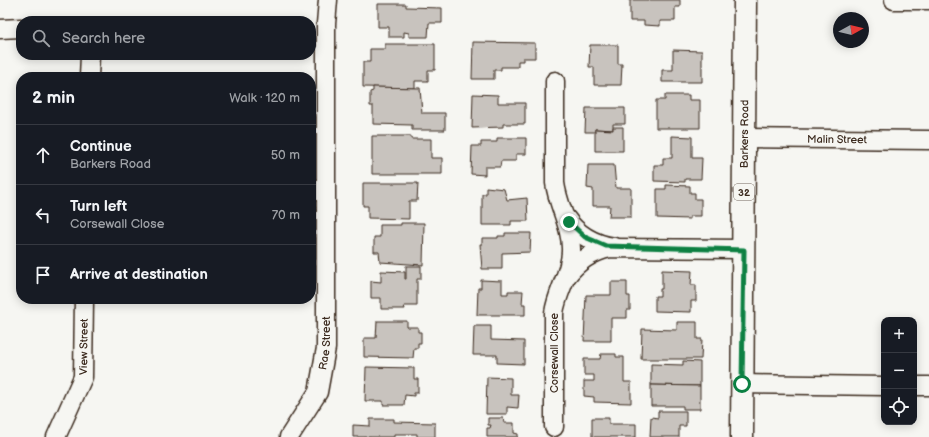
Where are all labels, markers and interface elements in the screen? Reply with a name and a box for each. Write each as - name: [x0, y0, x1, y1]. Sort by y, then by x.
- north arrow: [833, 12, 869, 48]
- search box: [16, 16, 316, 60]
- icon: search: [30, 27, 52, 49]
- text: Search here: [62, 29, 145, 48]
- text: 2 min: [32, 88, 75, 108]
- text: Walk · 120 m: [229, 90, 300, 106]
- street label: Barkers Road: [738, 100, 751, 168]
- street label: Malin Street: [807, 133, 868, 146]
- text: Continue: [70, 137, 132, 156]
- icon: ahead: [32, 144, 54, 166]
- text: 50 m: [271, 147, 300, 163]
- text: Barkers Road: [70, 156, 151, 172]
- road number: 32: [734, 184, 754, 200]
- text: Turn left: [70, 197, 127, 216]
- icon: left: [32, 204, 54, 226]
- text: 70 m: [272, 207, 300, 223]
- route end: [560, 213, 578, 231]
- text: Corsewall Close: [70, 216, 164, 232]
- icon: arrive: [32, 264, 54, 286]
- text: Arrive at destination: [70, 265, 208, 284]
- street label: Corsewall Close: [548, 313, 561, 393]
- street label: Rae Street: [316, 316, 333, 371]
- map controls: [881, 317, 917, 425]
- button: +: [881, 317, 917, 353]
- street label: View Street: [77, 318, 91, 375]
- button: −: [881, 353, 917, 389]
- route start: [733, 375, 751, 393]
- button: locate: [881, 389, 917, 425]

